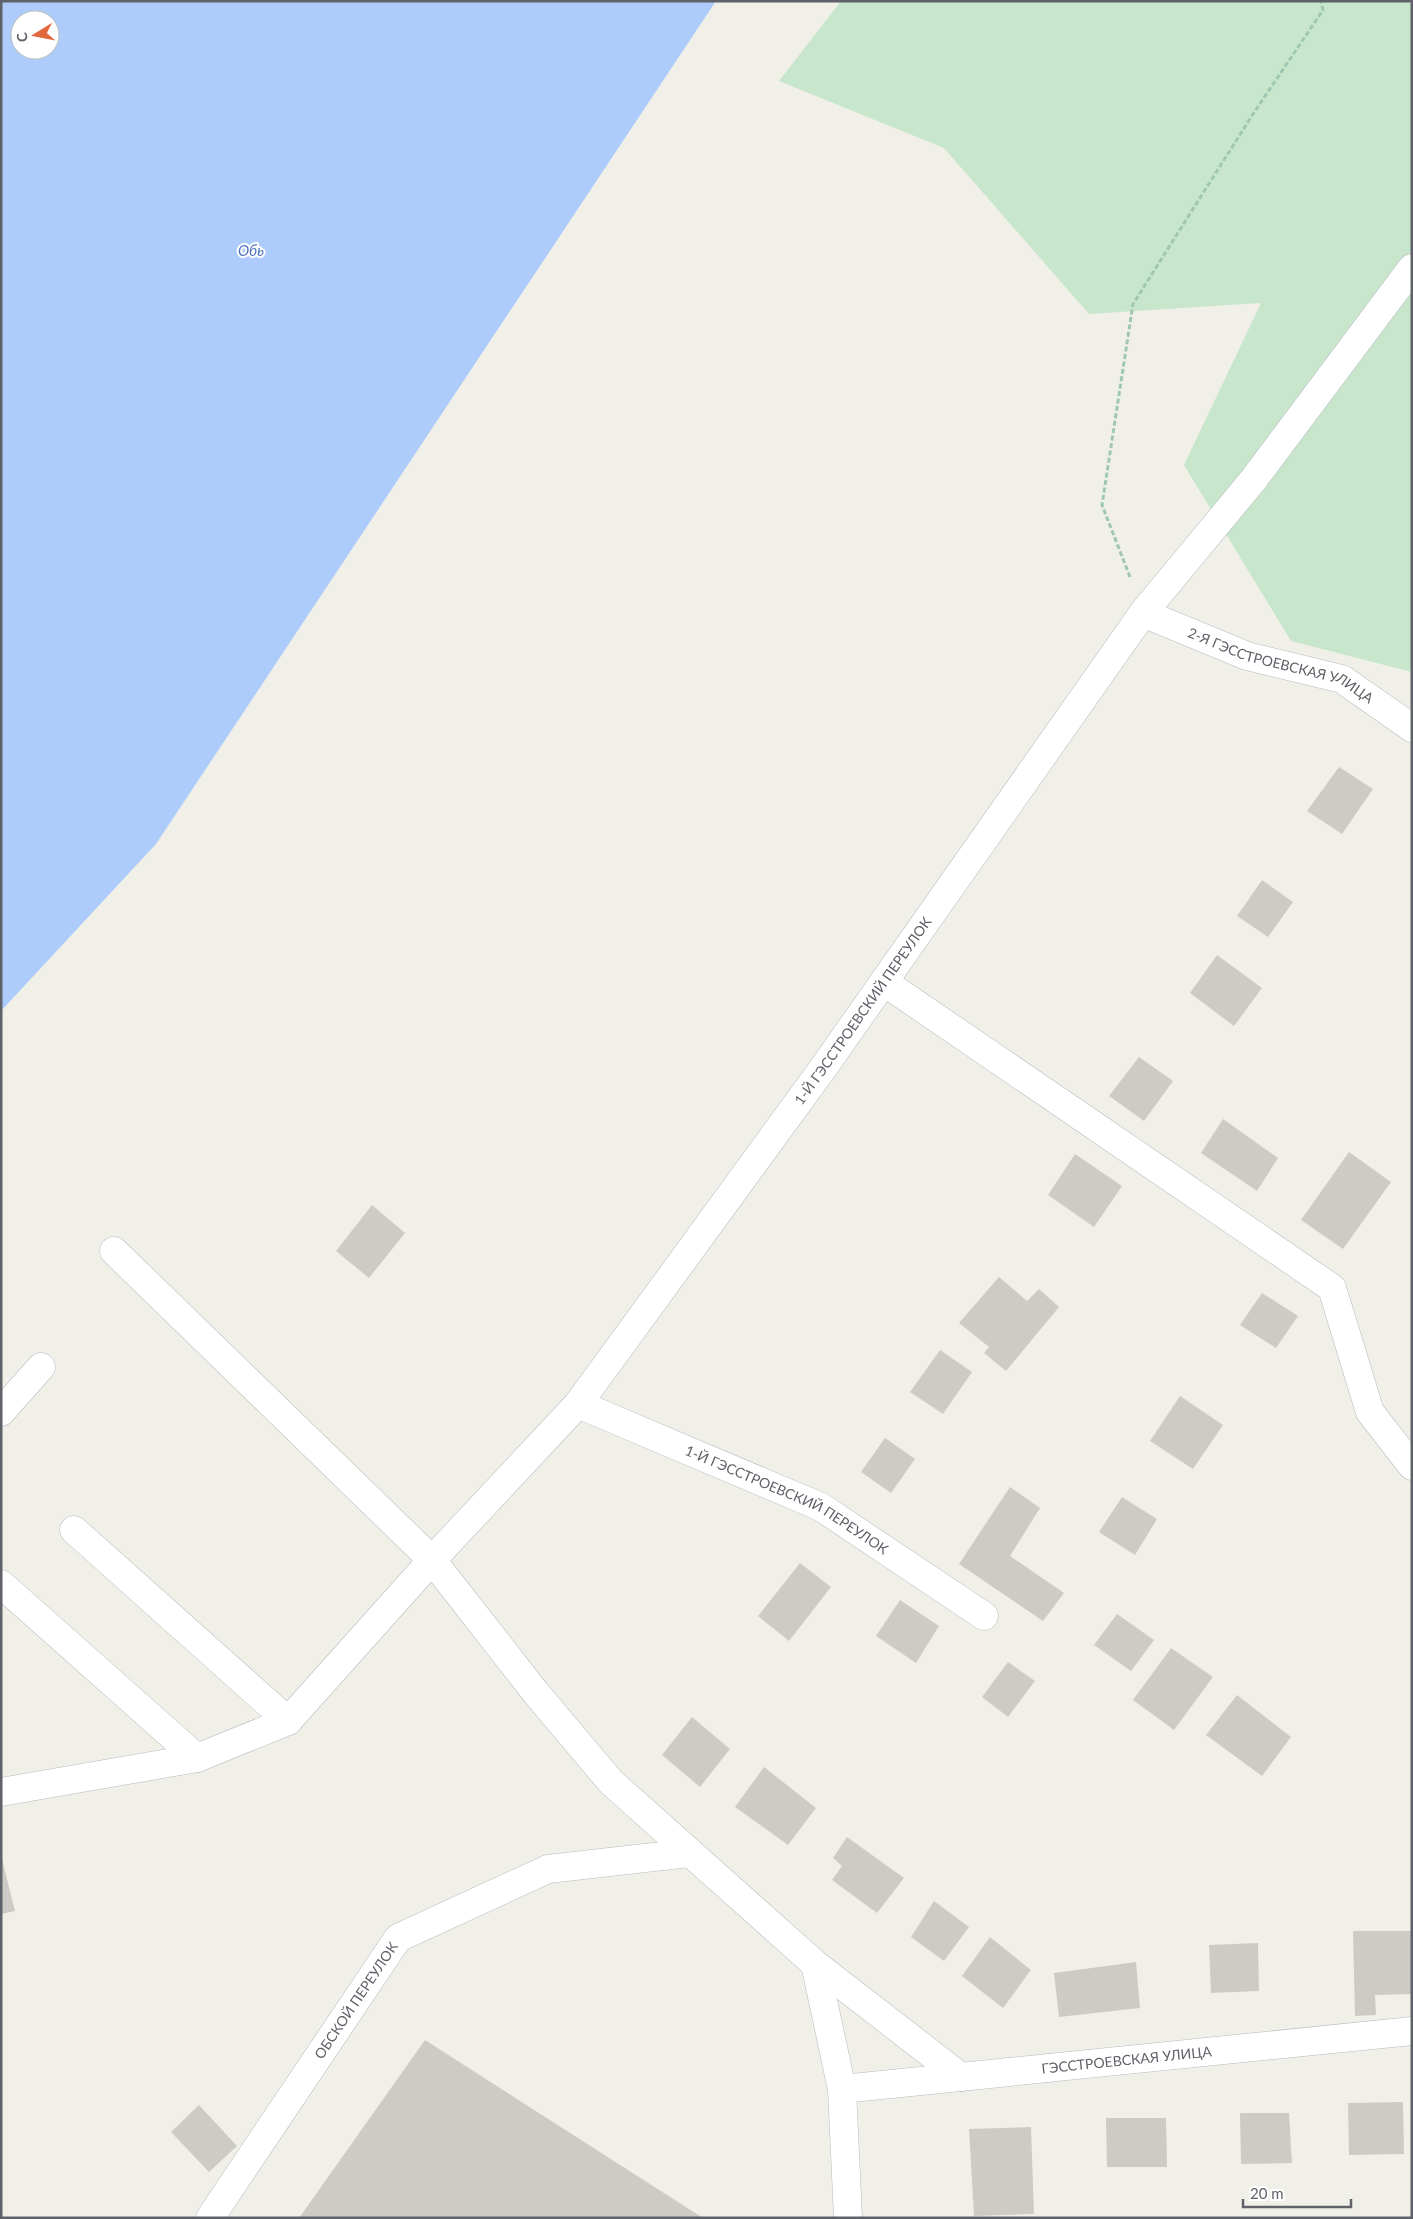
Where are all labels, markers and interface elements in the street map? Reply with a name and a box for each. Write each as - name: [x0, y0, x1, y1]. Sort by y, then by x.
- north arrow: [10, 10, 60, 60]
- text: С: [12, 31, 31, 43]
- water label: Обь: [238, 241, 264, 259]
- street label: 2-Я ГЭССТРОЕВСКАЯ УЛИЦА: [1186, 624, 1377, 707]
- street label: 1-Й ГЭССТРОЕВСКИЙ ПЕРЕУЛОК: [790, 913, 935, 1108]
- street label: 1-Й ГЭССТРОЕВСКИЙ ПЕРЕУЛОК: [683, 1441, 892, 1558]
- street label: ОБСКОЙ ПЕРЕУЛОК: [310, 1938, 401, 2062]
- street label: ГЭССТРОЕВСКАЯ УЛИЦА: [1041, 2042, 1213, 2077]
- scale bar: [1243, 2176, 1350, 2208]
- text: 20 m: [1250, 2184, 1284, 2202]

